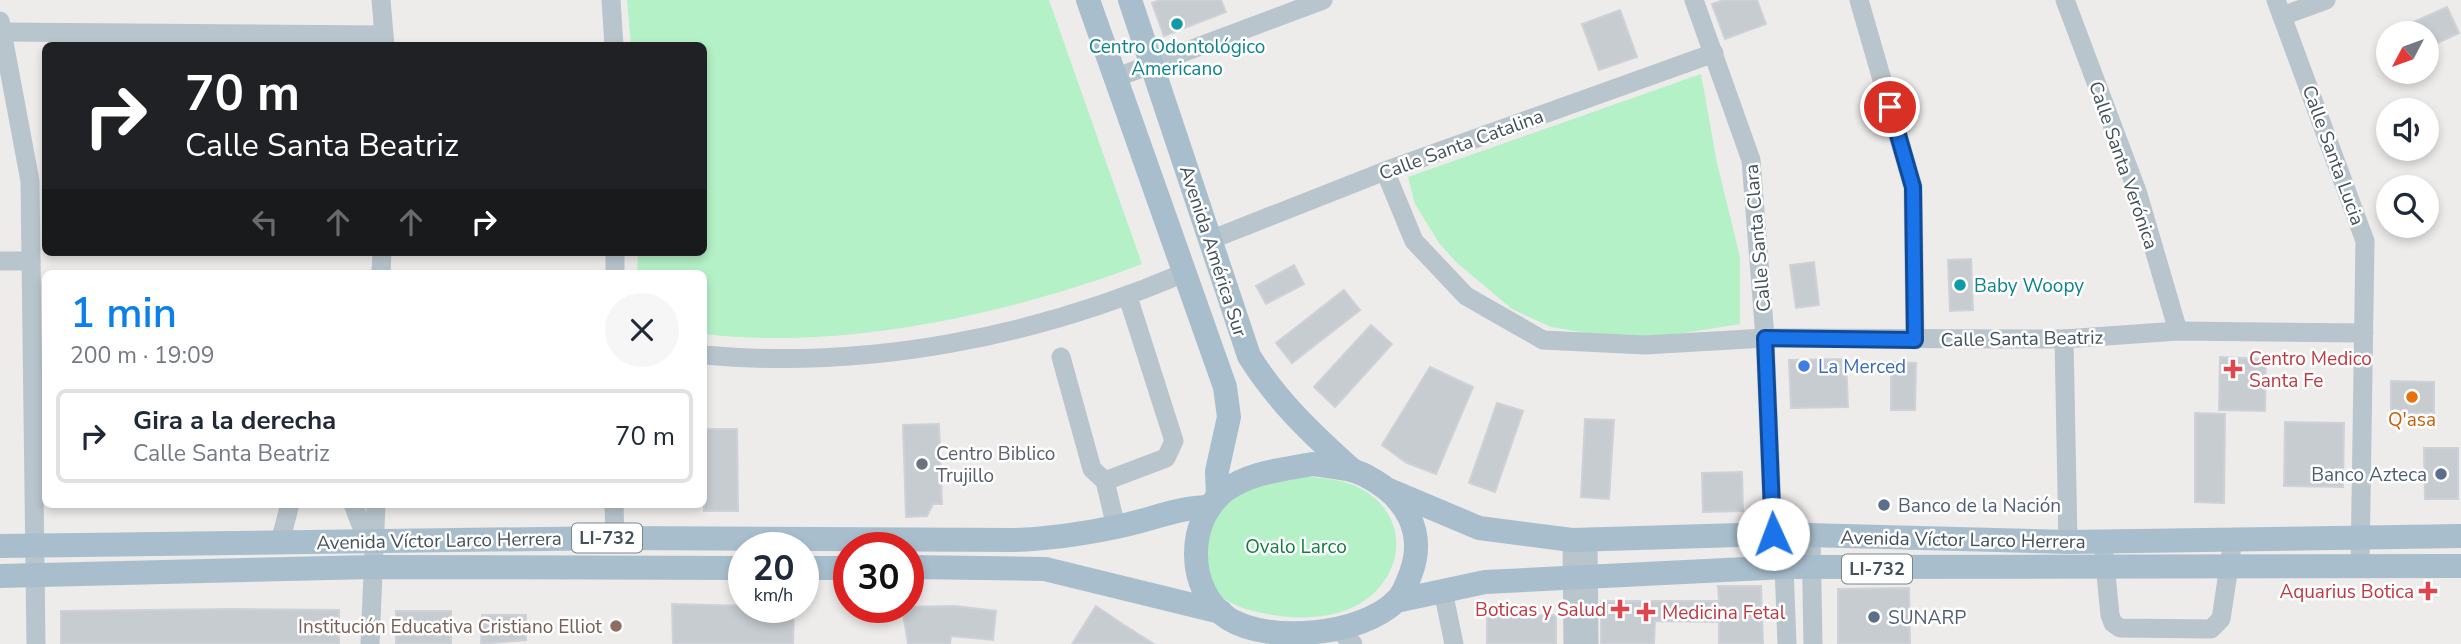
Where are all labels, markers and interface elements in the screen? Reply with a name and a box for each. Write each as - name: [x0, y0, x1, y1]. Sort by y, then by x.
- marker: Centro Odontológico Americano: [1169, 16, 1185, 32]
- north arrow: [2376, 21, 2440, 84]
- map controls: [2376, 21, 2439, 238]
- place label: Centro Odontológico Americano: [1089, 34, 1265, 82]
- text: 70 m: [185, 60, 300, 127]
- icon: right: [70, 70, 161, 161]
- pin: [1860, 77, 1920, 137]
- street label: Calle Santa Verónica: [2082, 78, 2164, 253]
- street label: Calle Santa Lucia: [2296, 82, 2370, 229]
- icon: arrive: [1871, 88, 1909, 126]
- button: sound: [2376, 98, 2439, 161]
- street label: Calle Santa Catalina: [1376, 103, 1547, 187]
- text: Calle Santa Beatriz: [185, 124, 459, 167]
- street label: Avenida América Sur: [1173, 162, 1253, 340]
- street label: Calle Santa Clara: [1739, 163, 1777, 313]
- button: search: [2376, 175, 2439, 238]
- icon: left: [246, 203, 284, 241]
- icon: ahead: [319, 203, 357, 241]
- icon: ahead: [392, 203, 430, 241]
- icon: right: [465, 203, 503, 241]
- place label: Baby Woopy: [1974, 273, 2084, 299]
- marker: Baby Woopy: [1952, 277, 1968, 293]
- text: 1 min: [70, 285, 177, 342]
- button: close: [605, 293, 679, 367]
- street label: Calle Santa Beatriz: [1941, 325, 2104, 353]
- text: 200 m · 19:09: [70, 340, 215, 371]
- place label: Centro Medico Santa Fe: [2249, 346, 2372, 394]
- place label: La Merced: [1818, 354, 1906, 380]
- marker: La Merced: [1796, 358, 1812, 374]
- marker: Centro Medico Santa Fe: [2223, 359, 2243, 379]
- marker: Q'asa: [2404, 389, 2420, 405]
- text: Gira a la derecha: [133, 403, 336, 438]
- place label: Q'asa: [2388, 407, 2436, 433]
- icon: right: [74, 417, 112, 455]
- text: 70 m: [615, 419, 675, 454]
- text: Calle Santa Beatriz: [133, 438, 330, 469]
- place label: Centro Biblico Trujillo: [936, 441, 1055, 489]
- marker: Centro Biblico Trujillo: [914, 456, 930, 472]
- place label: Banco Azteca: [2311, 462, 2427, 488]
- marker: Banco Azteca: [2433, 466, 2449, 482]
- place label: Banco de la Nación: [1898, 493, 2061, 519]
- position arrow: [1736, 497, 1810, 571]
- marker: Banco de la Nación: [1876, 497, 1892, 513]
- road number: LI-732: [572, 524, 642, 552]
- street label: Avenida Víctor Larco Herrera: [1840, 525, 2086, 555]
- street label: Avenida Víctor Larco Herrera: [316, 526, 562, 556]
- speed limit sign: 30: [833, 532, 924, 623]
- park label: Ovalo Larco: [1245, 534, 1347, 560]
- text: 20: [752, 545, 795, 592]
- road number: LI-732: [1842, 554, 1912, 584]
- place label: Aquarius Botica: [2279, 579, 2414, 605]
- text: km/h: [754, 583, 793, 607]
- marker: Aquarius Botica: [2420, 583, 2436, 599]
- place label: Boticas y Salud: [1475, 597, 1606, 623]
- place label: Medicina Fetal: [1662, 600, 1786, 626]
- marker: Boticas y Salud: [1612, 601, 1628, 617]
- marker: Medicina Fetal: [1636, 602, 1656, 622]
- place label: SUNARP: [1888, 605, 1966, 631]
- marker: SUNARP: [1866, 609, 1882, 625]
- place label: Institución Educativa Cristiano Elliot: [298, 614, 602, 640]
- marker: Institución Educativa Cristiano Elliot: [608, 618, 624, 634]

